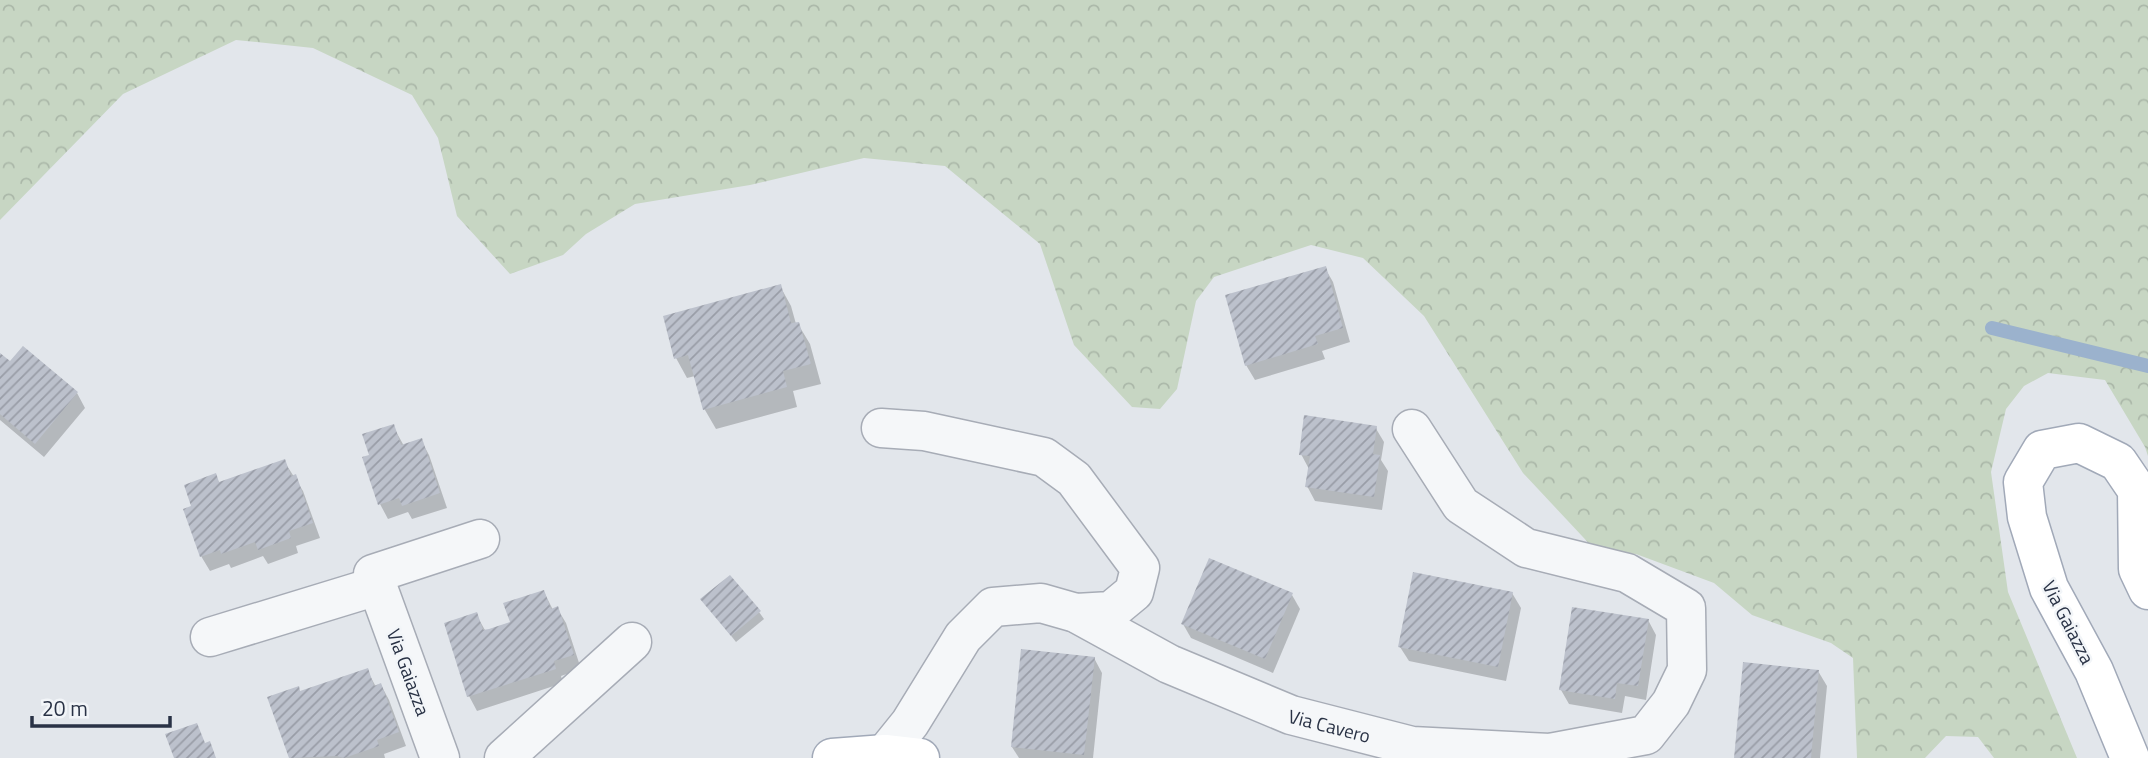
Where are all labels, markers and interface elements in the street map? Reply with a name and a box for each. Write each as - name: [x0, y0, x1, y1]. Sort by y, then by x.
- street label: Via Gaiazza: [2036, 575, 2103, 669]
- street label: Via Gaiazza: [380, 624, 438, 720]
- scale bar: [32, 684, 170, 728]
- text: 20 m: [42, 692, 88, 724]
- street label: Via Cavero: [1285, 700, 1374, 749]

